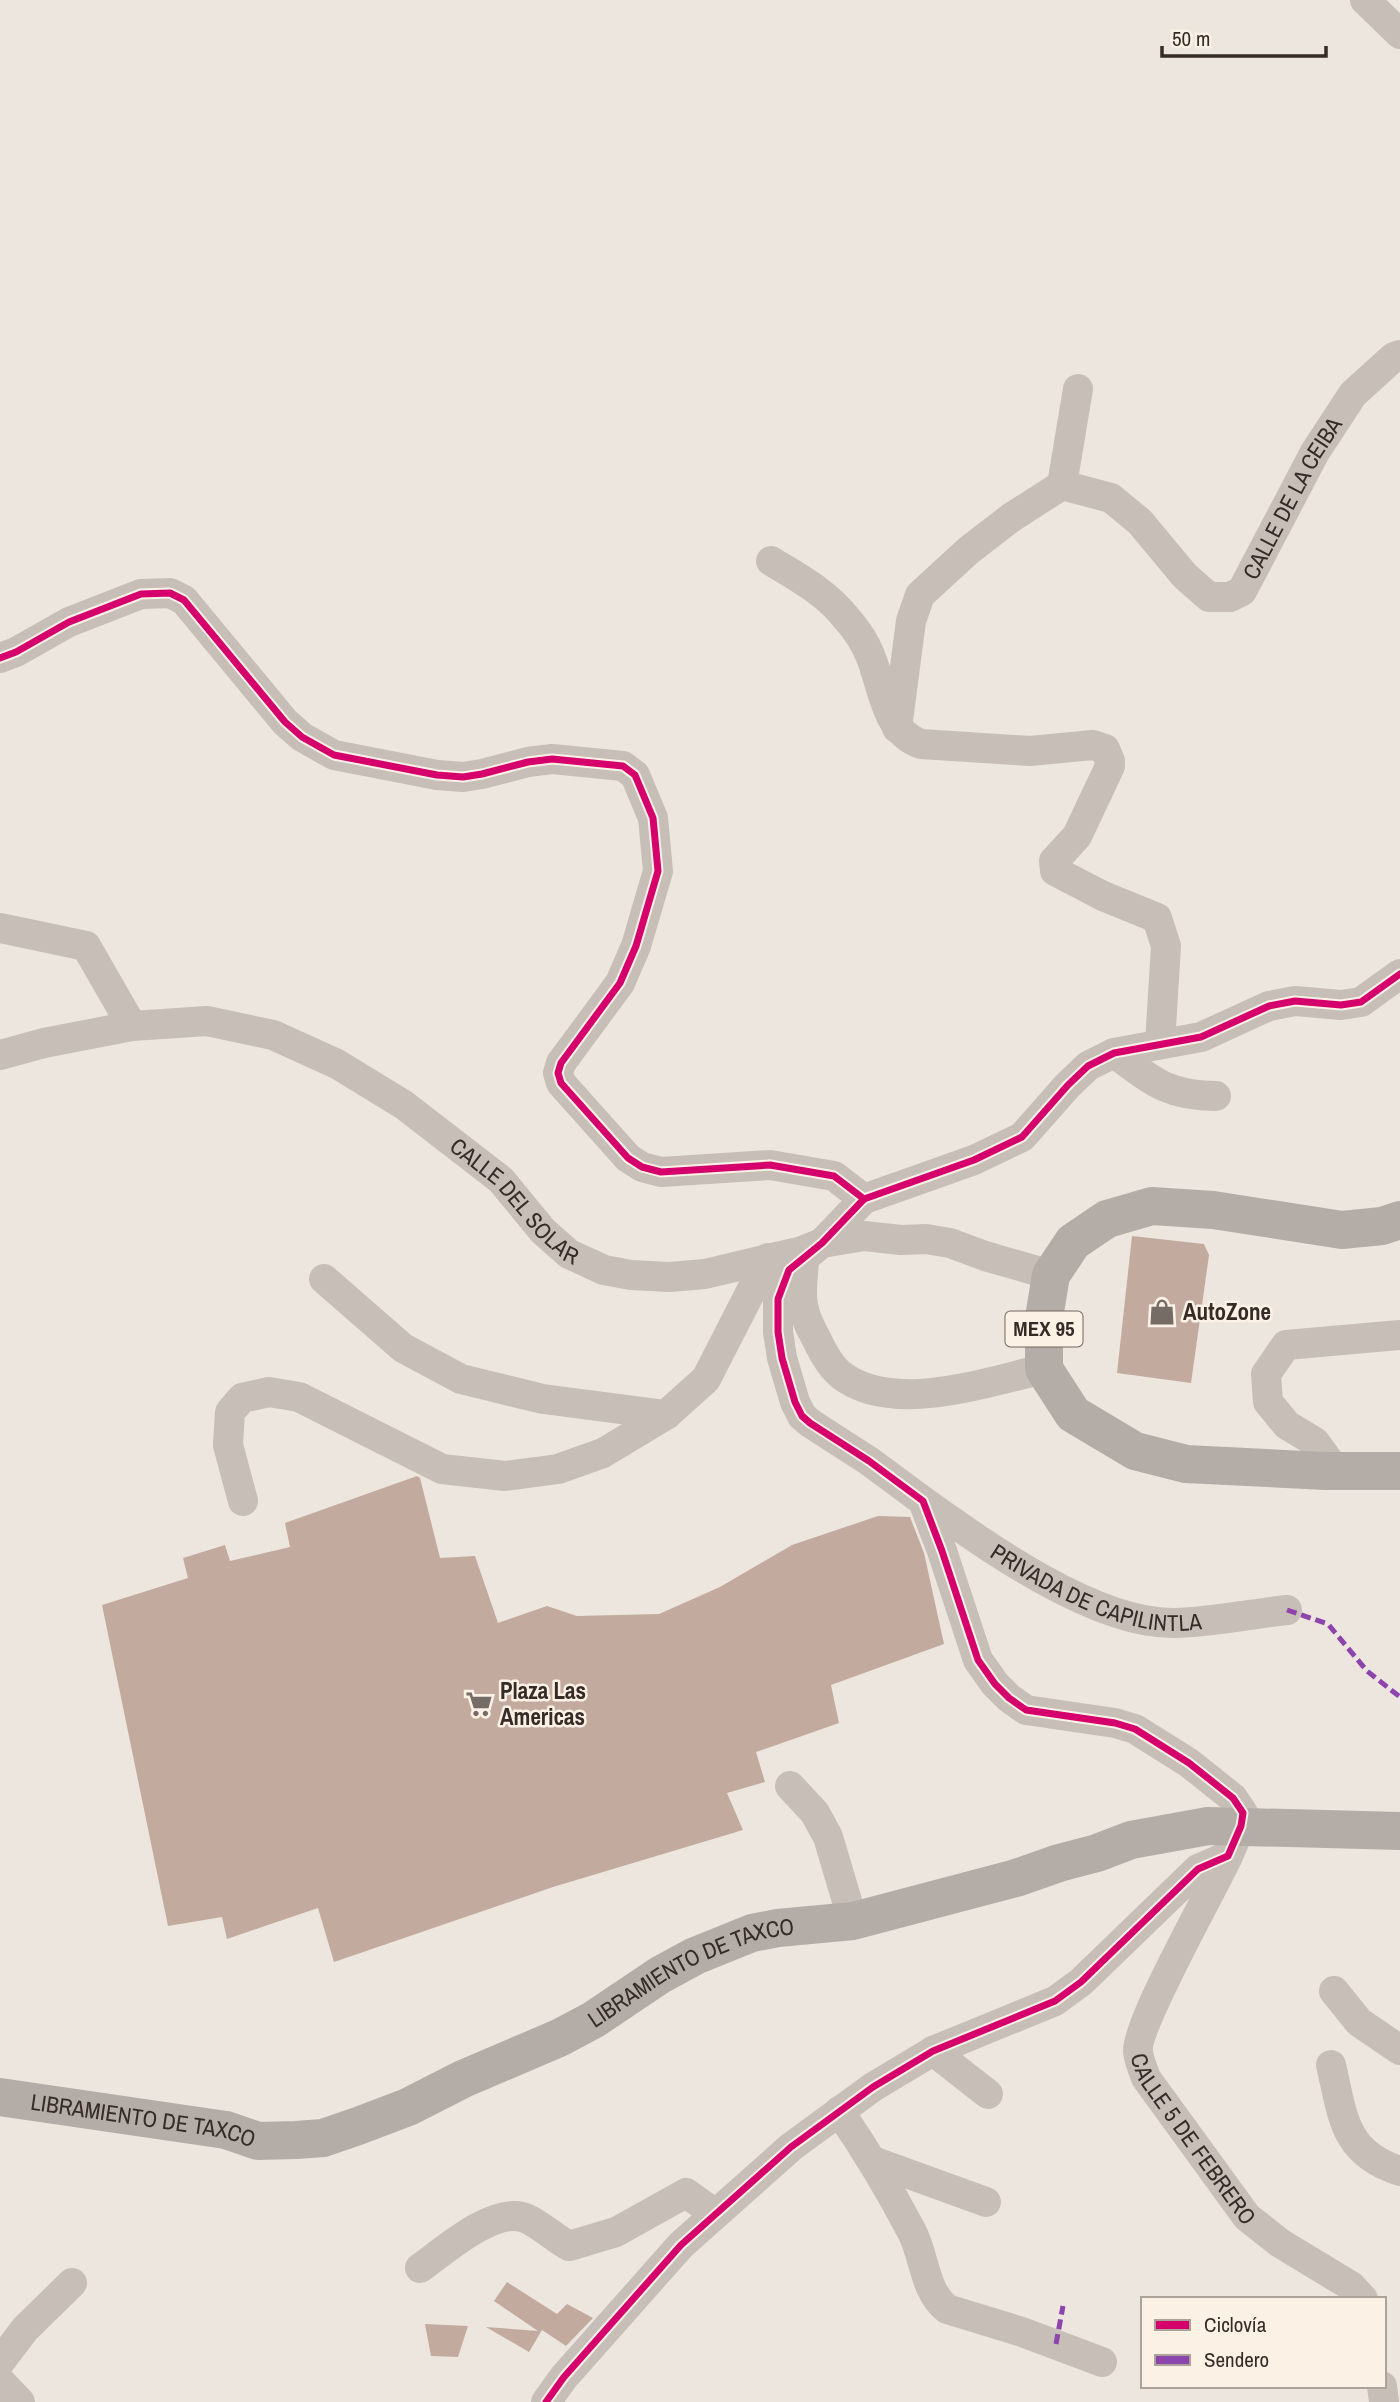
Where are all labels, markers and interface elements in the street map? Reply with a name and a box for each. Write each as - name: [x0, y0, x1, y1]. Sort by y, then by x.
- scale bar: [1162, 14, 1326, 58]
- text: 50 m: [1172, 24, 1210, 53]
- street label: CALLE DE LA CEIBA: [1235, 410, 1349, 584]
- street label: CALLE DEL SOLAR: [444, 1130, 584, 1272]
- place label: AutoZone: [1183, 1296, 1271, 1327]
- shop icon: AutoZone: [1147, 1297, 1177, 1327]
- road number: MEX 95: [1006, 1312, 1082, 1346]
- street label: PRIVADA DE CAPILINTLA: [985, 1536, 1203, 1638]
- place label: Plaza Las Americas: [500, 1675, 586, 1732]
- supermarket icon: Plaza Las Americas: [464, 1689, 494, 1719]
- street label: LIBRAMIENTO DE TAXCO: [581, 1911, 795, 2034]
- street label: CALLE 5 DE FEBRERO: [1124, 2049, 1264, 2231]
- street label: LIBRAMIENTO DE TAXCO: [29, 2086, 260, 2154]
- legend: [1141, 2297, 1386, 2388]
- text: Ciclovía: [1204, 2310, 1267, 2339]
- text: Sendero: [1204, 2345, 1269, 2374]

